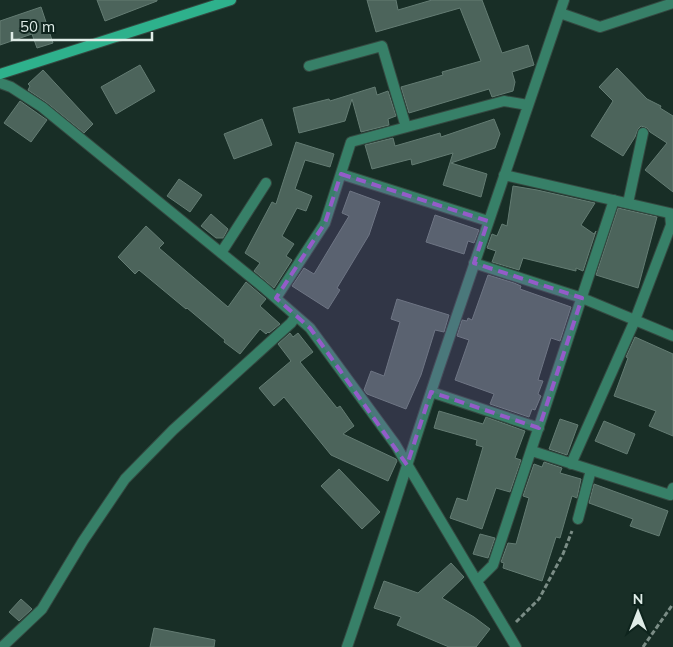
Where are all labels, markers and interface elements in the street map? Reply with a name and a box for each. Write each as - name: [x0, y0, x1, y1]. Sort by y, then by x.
- scale bar: [12, 10, 152, 42]
- text: 50 m: [20, 17, 55, 36]
- north arrow: [613, 587, 663, 637]
- text: N: [633, 590, 643, 608]

